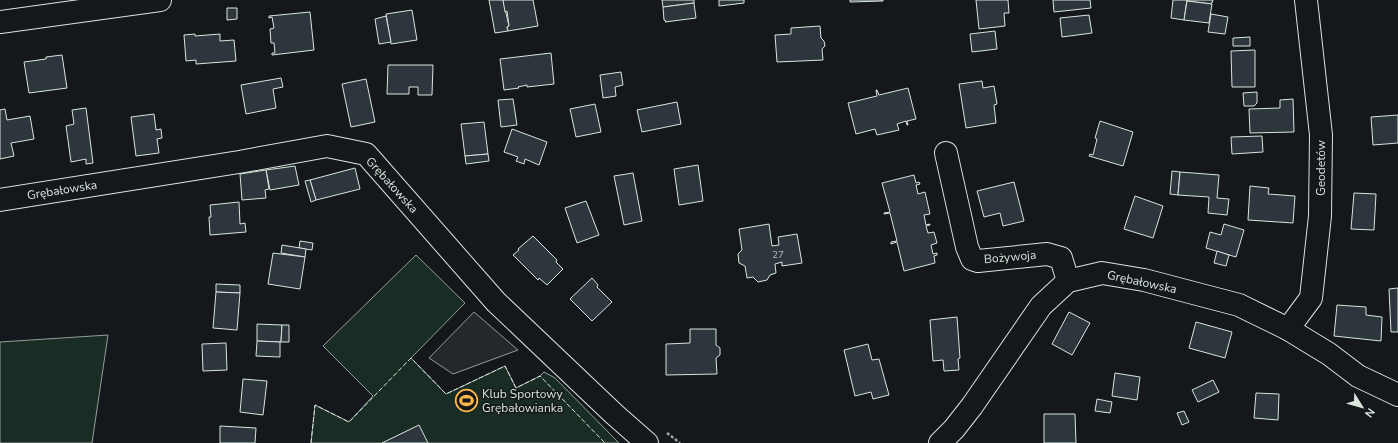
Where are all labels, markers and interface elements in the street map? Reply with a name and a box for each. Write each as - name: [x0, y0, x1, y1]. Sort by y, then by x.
- street label: Geodetów: [1313, 140, 1329, 196]
- street label: Grębałowska: [362, 153, 422, 217]
- street label: Grębałowska: [26, 177, 98, 203]
- street label: Bożywoja: [983, 247, 1037, 267]
- house number: 27: [772, 248, 784, 262]
- street label: Grębałowska: [1106, 267, 1178, 297]
- place label: Klub Sportowy Grębałowianka: [482, 386, 564, 416]
- north arrow: [1342, 387, 1382, 427]
- sports icon: Klub Sportowy Grębałowianka: [454, 388, 480, 414]
- text: N: [1361, 405, 1378, 421]

